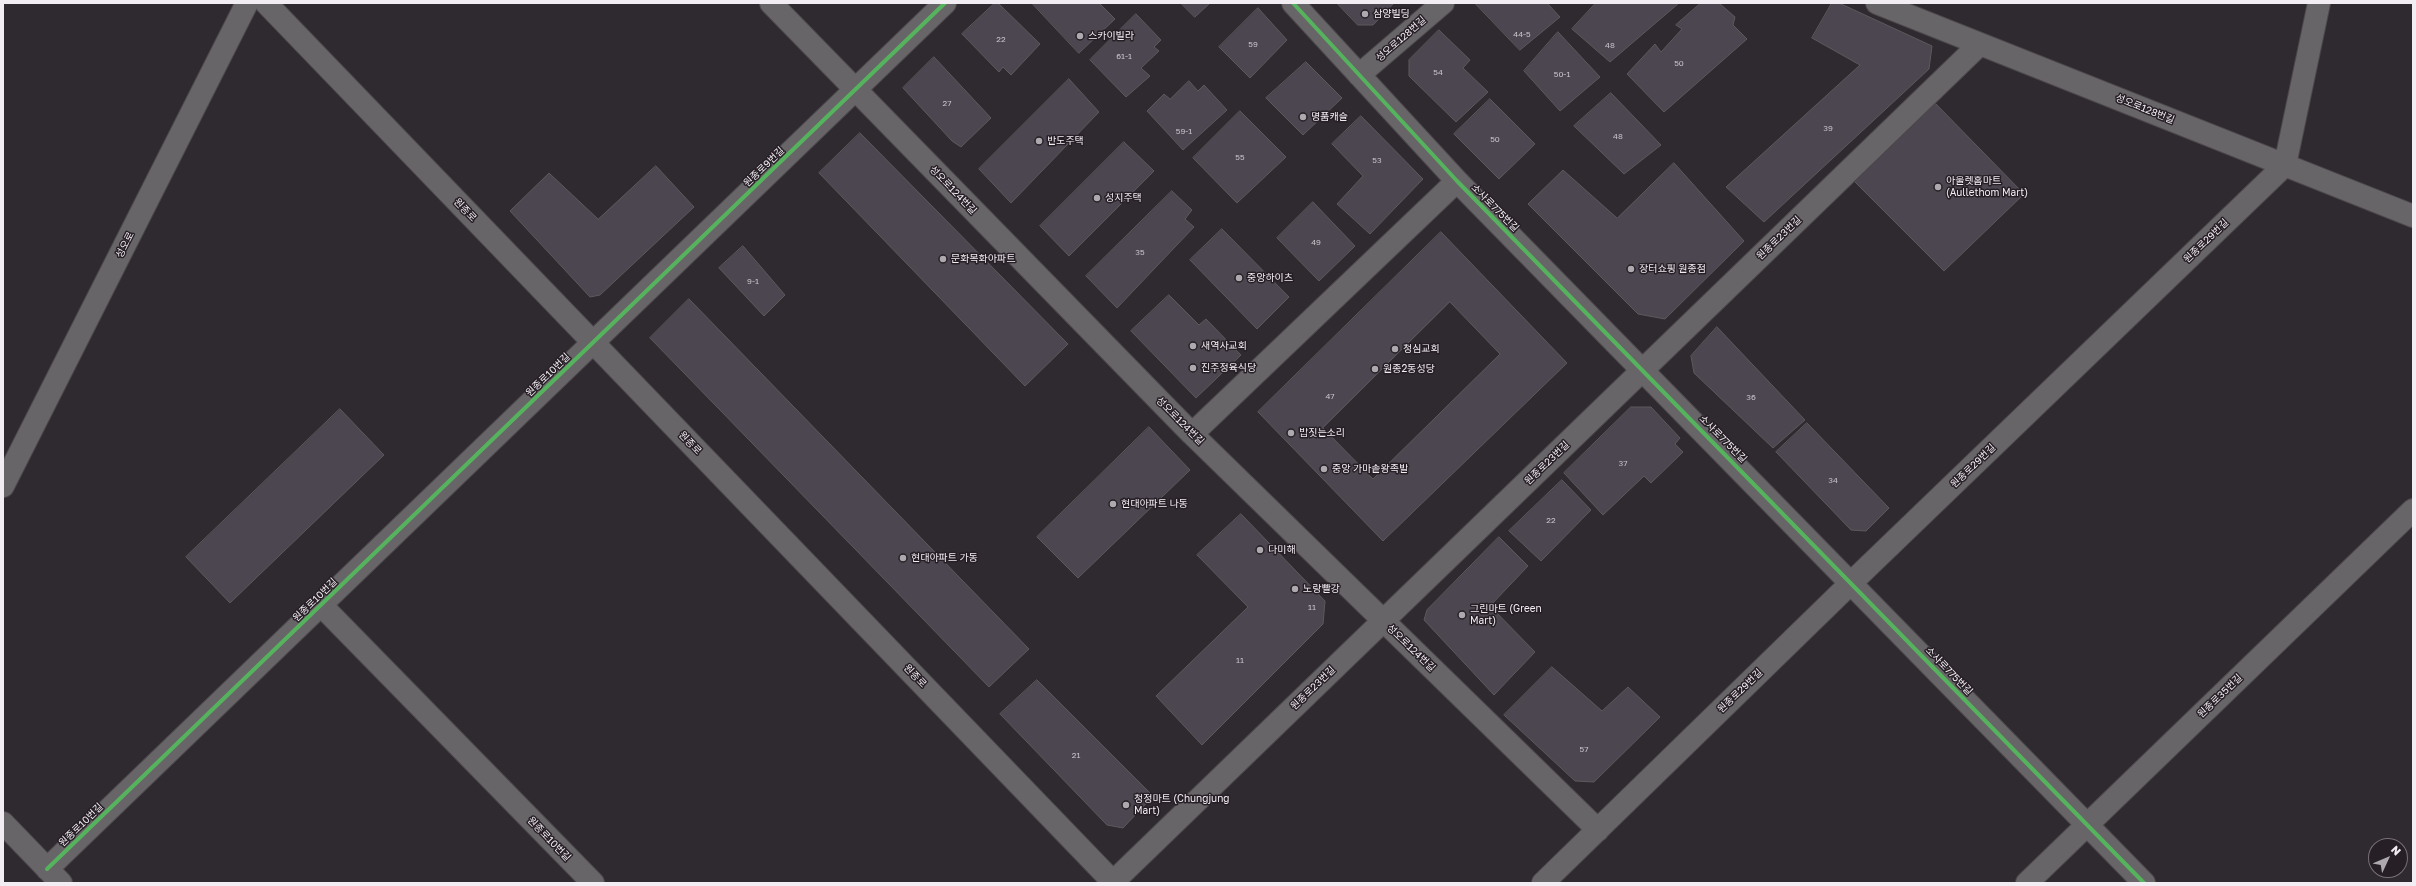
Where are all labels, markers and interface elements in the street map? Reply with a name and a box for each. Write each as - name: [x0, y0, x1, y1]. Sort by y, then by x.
- place label: 삼양빌딩: [1373, 8, 1410, 20]
- marker: 삼양빌딩: [1360, 9, 1370, 19]
- street label: 성오로128번길: [1373, 14, 1429, 64]
- house number: 44-5: [1513, 29, 1531, 39]
- place label: 스카이빌라: [1088, 30, 1134, 42]
- marker: 스카이빌라: [1075, 31, 1085, 41]
- house number: 22: [996, 34, 1006, 44]
- house number: 59: [1248, 39, 1258, 49]
- house number: 48: [1605, 40, 1615, 50]
- house number: 61-1: [1116, 51, 1132, 61]
- house number: 50: [1674, 58, 1684, 68]
- house number: 54: [1433, 67, 1443, 77]
- house number: 50-1: [1554, 69, 1570, 79]
- street label: 성오로128번길: [2114, 92, 2176, 126]
- house number: 27: [943, 98, 951, 108]
- place label: 명품캐슬: [1311, 111, 1348, 123]
- marker: 명품캐슬: [1298, 112, 1308, 122]
- house number: 39: [1823, 123, 1833, 133]
- house number: 59-1: [1176, 126, 1192, 136]
- house number: 48: [1613, 131, 1623, 141]
- house number: 50: [1490, 134, 1500, 144]
- place label: 반도주택: [1047, 135, 1084, 147]
- marker: 반도주택: [1034, 136, 1044, 146]
- street label: 원종로9번길: [741, 145, 787, 189]
- house number: 55: [1235, 152, 1245, 162]
- house number: 53: [1372, 155, 1382, 165]
- street label: 성오로124번길: [927, 163, 979, 217]
- place label: 아울렛홈마트 (Aullethom Mart): [1946, 175, 2028, 198]
- street label: 소사로775번길: [1469, 182, 1521, 234]
- marker: 아울렛홈마트 (Aullethom Mart): [1933, 182, 1943, 192]
- place label: 성지주택: [1105, 192, 1142, 204]
- marker: 성지주택: [1092, 193, 1102, 203]
- street label: 원종로: [451, 196, 479, 224]
- street label: 원종로23번길: [1754, 214, 1804, 262]
- street label: 원종로29번길: [2181, 217, 2231, 265]
- street label: 성오로: [113, 230, 137, 260]
- house number: 49: [1311, 237, 1321, 247]
- house number: 35: [1135, 247, 1145, 257]
- place label: 문화목화아파트: [951, 253, 1015, 265]
- marker: 문화목화아파트: [938, 254, 948, 264]
- place label: 장터쇼핑 원종점: [1639, 263, 1706, 275]
- marker: 장터쇼핑 원종점: [1626, 264, 1636, 274]
- place label: 중앙하이츠: [1247, 272, 1293, 284]
- marker: 중앙하이츠: [1234, 273, 1244, 283]
- house number: 9-1: [747, 276, 759, 286]
- place label: 새역사교회: [1201, 340, 1247, 352]
- marker: 새역사교회: [1188, 341, 1198, 351]
- place label: 청심교회: [1403, 343, 1440, 355]
- marker: 청심교회: [1390, 344, 1400, 354]
- street label: 원종로10번길: [523, 351, 573, 399]
- place label: 진주정육식당: [1201, 362, 1256, 374]
- marker: 진주정육식당: [1188, 363, 1198, 373]
- place label: 원종2동성당: [1383, 363, 1435, 375]
- marker: 원종2동성당: [1370, 364, 1380, 374]
- house number: 47: [1325, 391, 1335, 401]
- house number: 36: [1746, 392, 1756, 402]
- street label: 성오로124번길: [1154, 395, 1206, 447]
- street label: 소사로775번길: [1697, 413, 1749, 465]
- place label: 밥짓는소리: [1299, 427, 1345, 439]
- marker: 밥짓는소리: [1286, 428, 1296, 438]
- street label: 원종로: [676, 429, 704, 457]
- street label: 원종로23번길: [1522, 439, 1572, 487]
- street label: 원종로29번길: [1948, 442, 1998, 490]
- house number: 37: [1619, 458, 1627, 468]
- place label: 중앙 가마솥왕족발: [1332, 463, 1408, 475]
- marker: 중앙 가마솥왕족발: [1319, 464, 1329, 474]
- house number: 34: [1828, 475, 1838, 485]
- place label: 현대아파트 나동: [1121, 498, 1188, 510]
- marker: 현대아파트 나동: [1108, 499, 1118, 509]
- house number: 22: [1546, 515, 1556, 525]
- place label: 다미해: [1268, 544, 1296, 556]
- marker: 다미해: [1255, 545, 1265, 555]
- place label: 현대아파트 가동: [911, 552, 978, 564]
- marker: 현대아파트 가동: [898, 553, 908, 563]
- street label: 원종로10번길: [290, 576, 340, 624]
- place label: 노랑빨강: [1303, 583, 1340, 595]
- marker: 노랑빨강: [1290, 584, 1300, 594]
- house number: 11: [1308, 602, 1316, 612]
- place label: 그린마트 (Green Mart): [1470, 603, 1542, 626]
- marker: 그린마트 (Green Mart): [1457, 610, 1467, 620]
- street label: 성오로124번길: [1384, 622, 1438, 674]
- street label: 소사로775번길: [1923, 644, 1975, 698]
- house number: 11: [1236, 655, 1244, 665]
- street label: 원종로: [901, 662, 929, 690]
- street label: 원종로23번길: [1288, 664, 1338, 712]
- street label: 원종로29번길: [1715, 667, 1765, 715]
- street label: 원종로35번길: [2195, 672, 2245, 720]
- house number: 57: [1580, 744, 1588, 754]
- house number: 21: [1072, 750, 1080, 760]
- place label: 청정마트 (Chungjung Mart): [1134, 793, 1229, 816]
- marker: 청정마트 (Chungjung Mart): [1121, 800, 1131, 810]
- street label: 원종로10번길: [56, 801, 106, 849]
- street label: 원종로10번길: [525, 814, 573, 864]
- north arrow: [2368, 838, 2408, 878]
- text: N: [2389, 842, 2404, 858]

